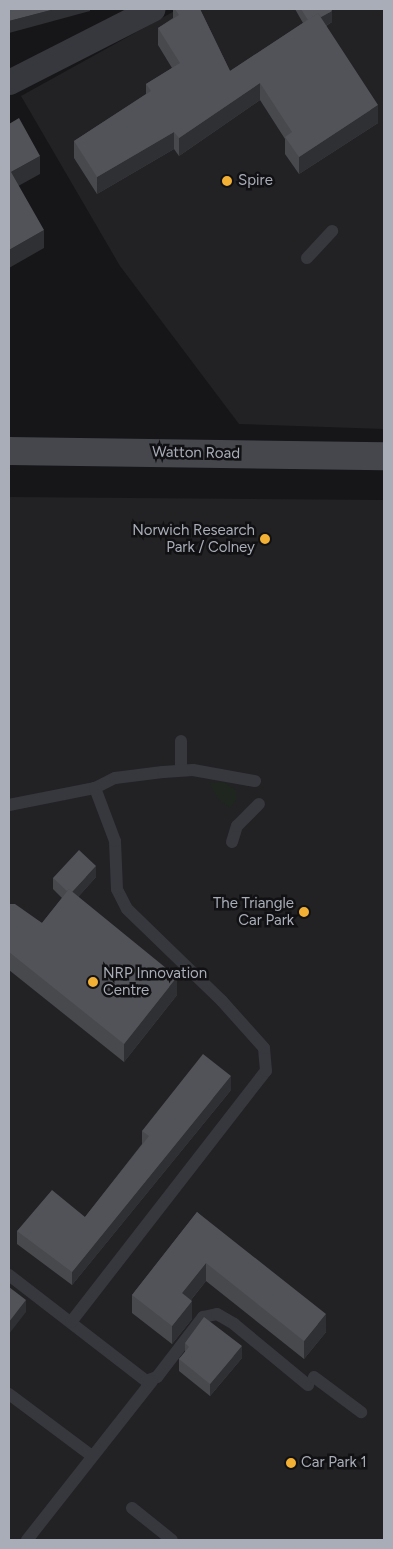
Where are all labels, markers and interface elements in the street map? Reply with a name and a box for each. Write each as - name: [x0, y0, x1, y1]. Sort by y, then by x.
- place label: Spire: [238, 172, 273, 190]
- marker: Spire: [220, 174, 234, 188]
- street label: Watton Road: [152, 443, 240, 463]
- place label: Norwich Research Park / Colney: [132, 521, 255, 556]
- marker: Norwich Research Park / Colney: [259, 533, 271, 545]
- place label: The Triangle Car Park: [213, 894, 294, 929]
- marker: The Triangle Car Park: [298, 906, 310, 918]
- place label: NRP Innovation Centre: [103, 964, 207, 999]
- marker: NRP Innovation Centre: [87, 976, 99, 988]
- place label: Car Park 1: [301, 1454, 367, 1472]
- marker: Car Park 1: [285, 1457, 297, 1469]

